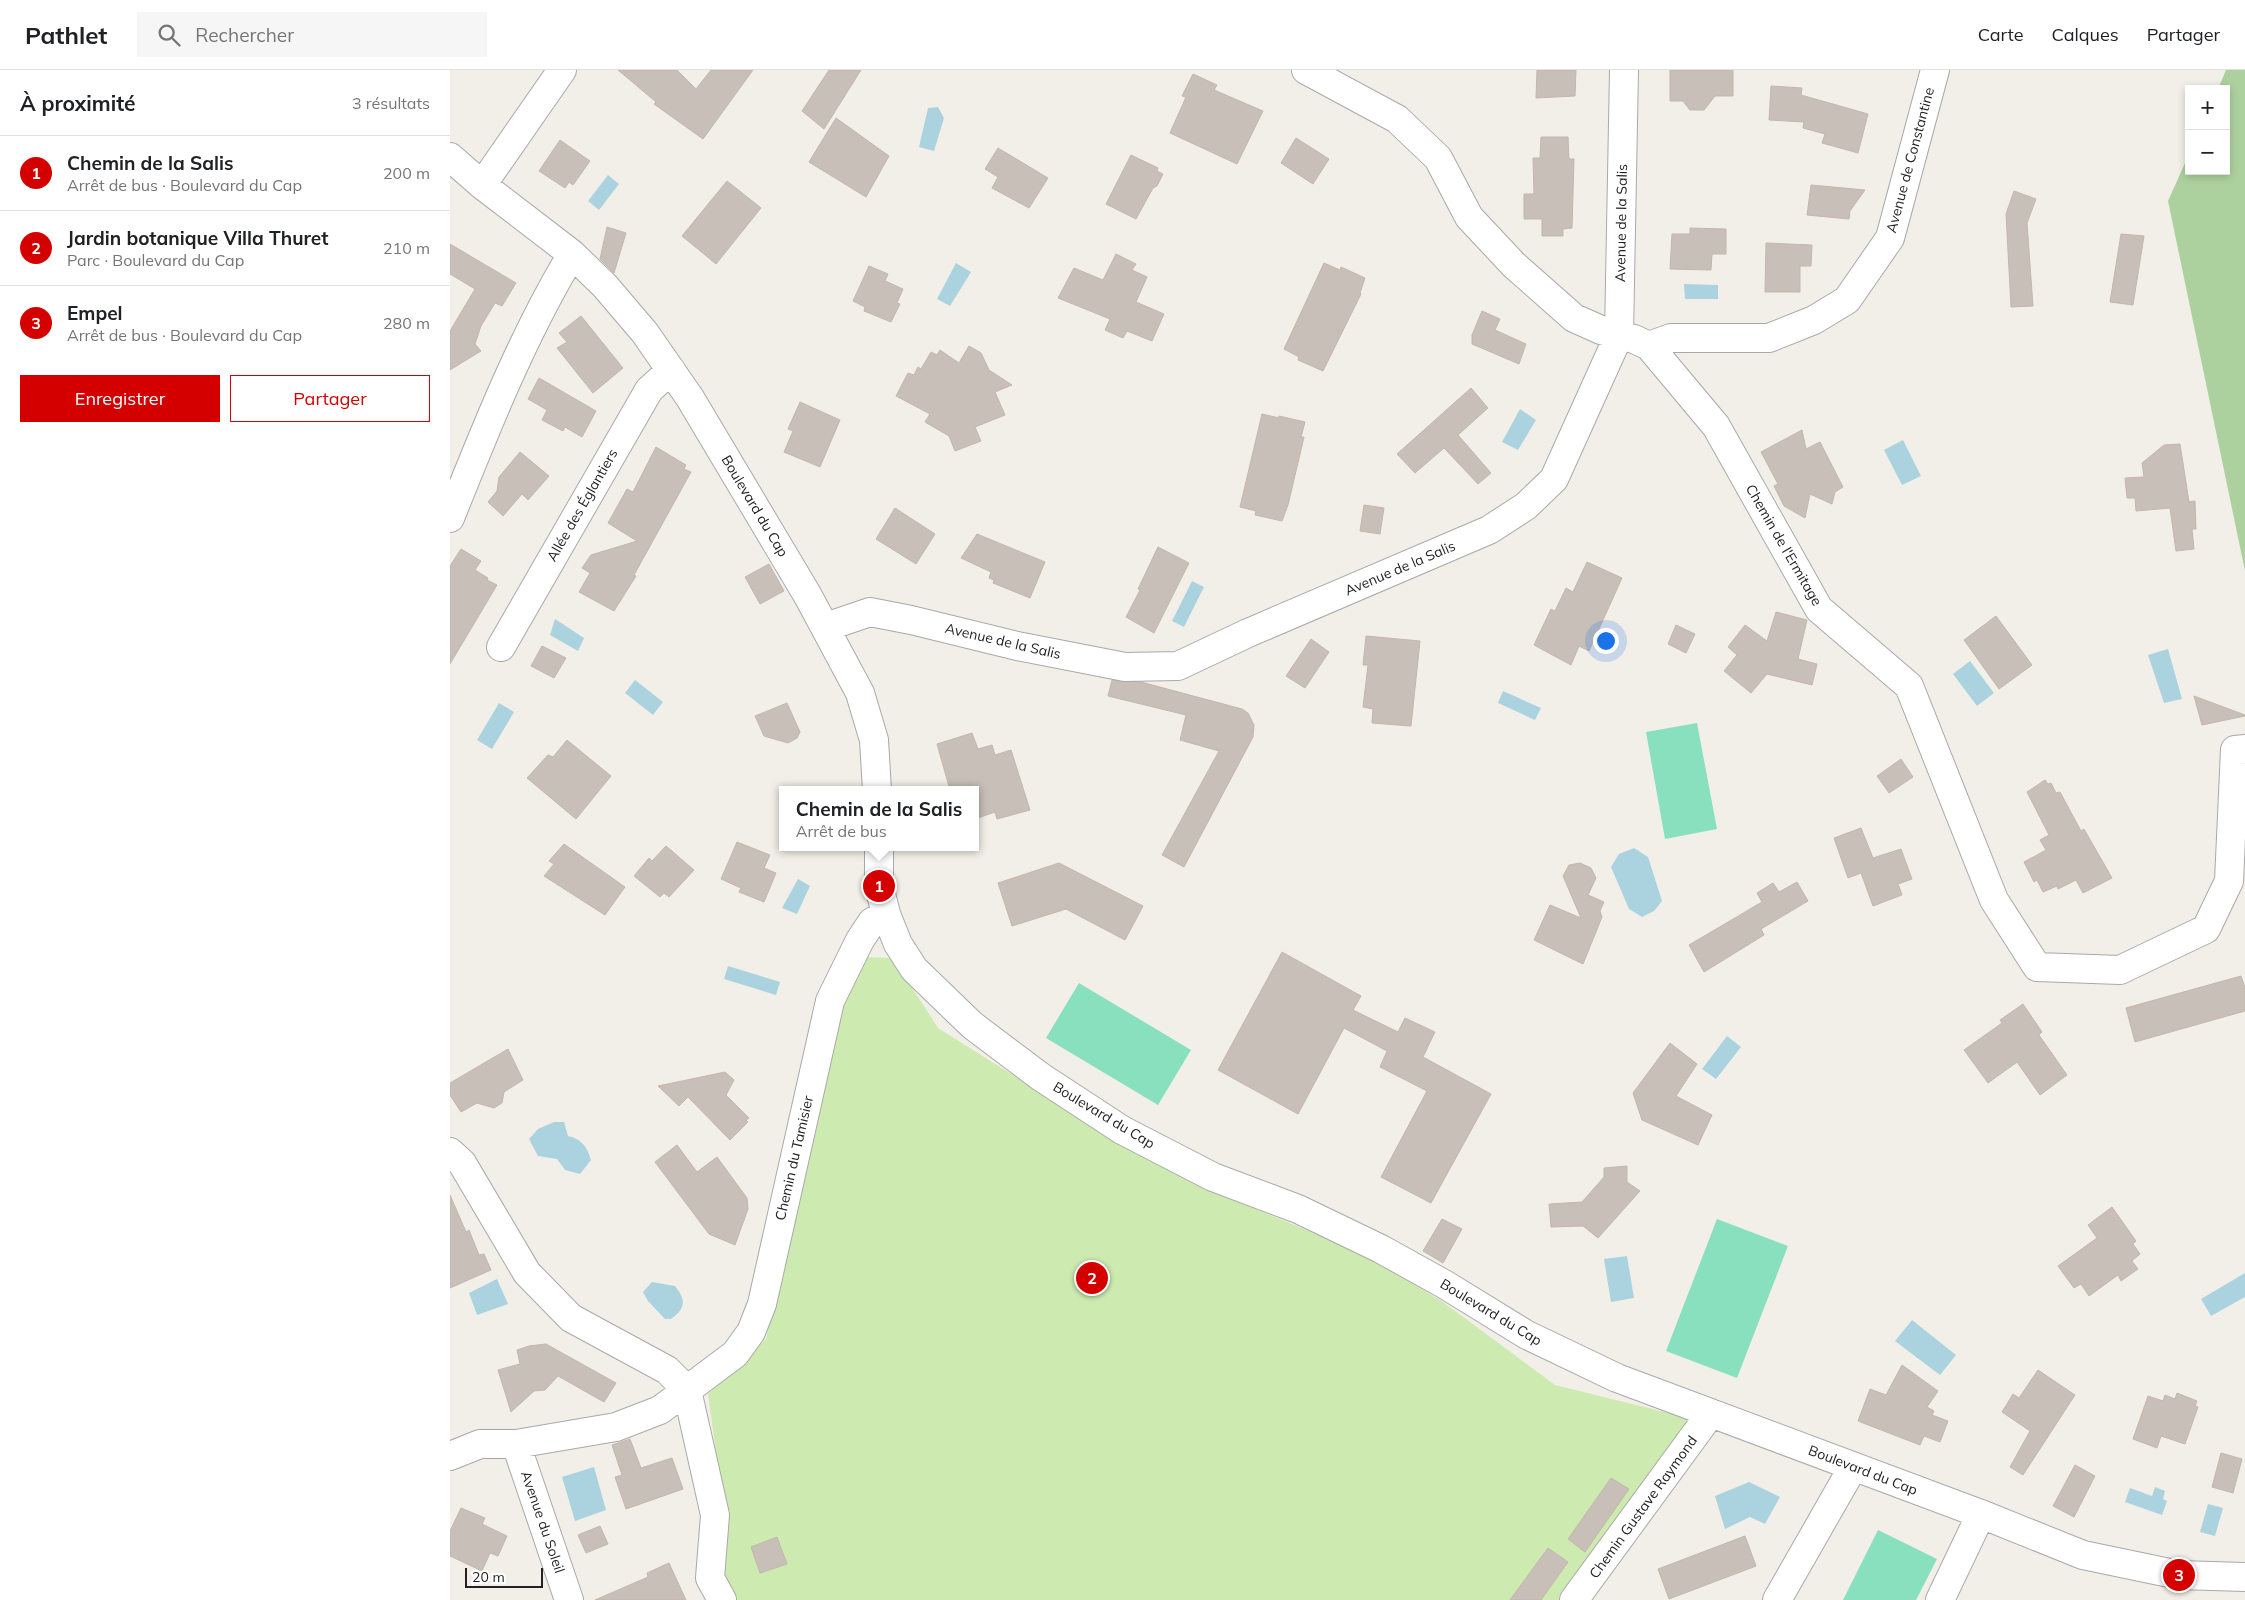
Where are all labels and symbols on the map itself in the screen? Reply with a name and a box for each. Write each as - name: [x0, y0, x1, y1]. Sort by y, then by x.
- street label: Avenue de Constantine: [1882, 85, 1938, 235]
- street label: Avenue de la Salis: [1611, 164, 1631, 282]
- street label: Allée des Églantiers: [543, 446, 622, 564]
- street label: Boulevard du Cap: [718, 452, 792, 560]
- street label: Chemin de l'Ermitage: [1742, 481, 1826, 609]
- street label: Avenue de la Salis: [1342, 537, 1458, 599]
- street label: Avenue de la Salis: [943, 619, 1063, 663]
- your location: [1593, 628, 1619, 654]
- pin: 1: [863, 867, 895, 905]
- street label: Boulevard du Cap: [1050, 1078, 1158, 1152]
- street label: Chemin du Tamisier: [771, 1093, 817, 1222]
- pin: 2: [1076, 1259, 1108, 1297]
- street label: Boulevard du Cap: [1437, 1275, 1545, 1349]
- street label: Chemin Gustave Raymond: [1585, 1432, 1701, 1582]
- street label: Boulevard du Cap: [1806, 1441, 1920, 1499]
- street label: Avenue du Soleil: [517, 1469, 569, 1575]
- pin: 3: [2163, 1556, 2195, 1594]
- scale bar: [465, 1565, 542, 1588]

